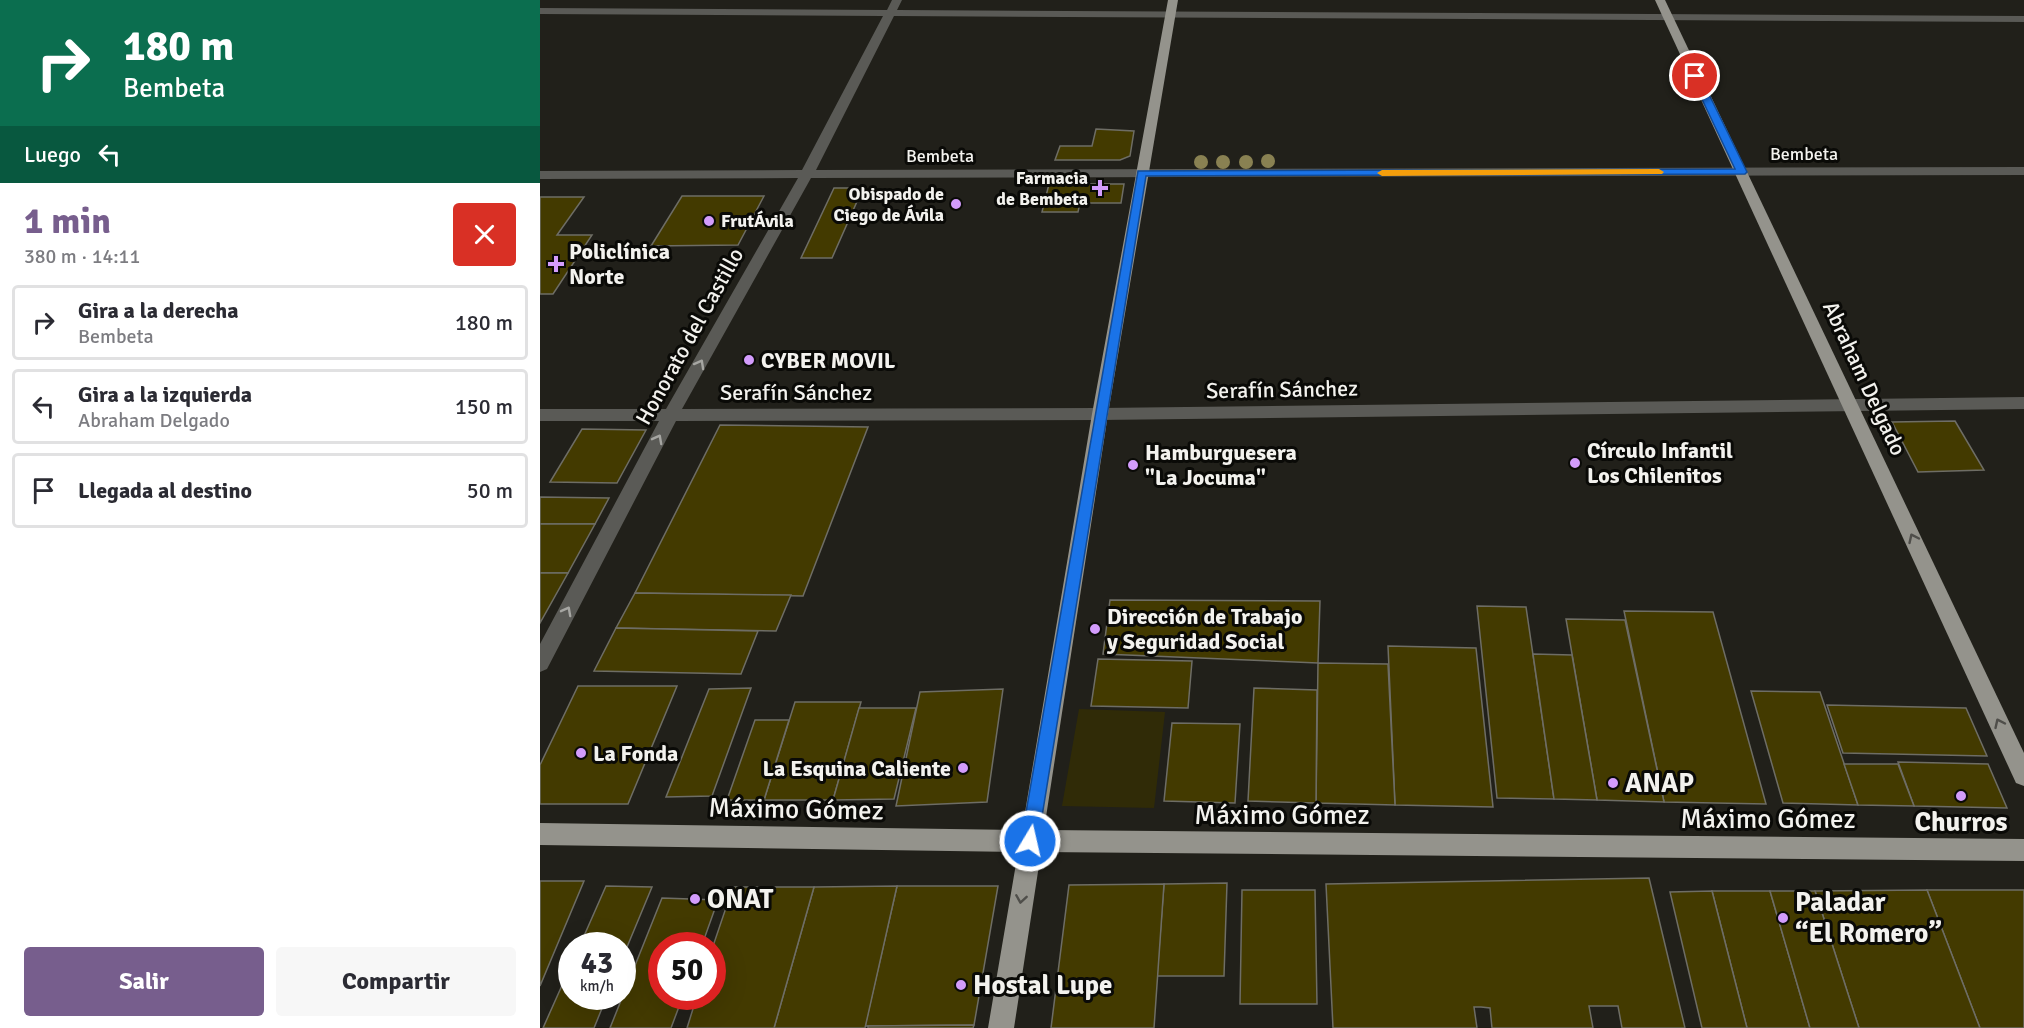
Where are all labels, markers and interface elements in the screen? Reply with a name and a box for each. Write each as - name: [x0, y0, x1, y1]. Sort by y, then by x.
- text: 180 m: [123, 21, 234, 72]
- icon: right: [24, 24, 102, 102]
- pin: [1669, 50, 1720, 101]
- icon: arrive: [1678, 59, 1711, 92]
- text: Bembeta: [123, 72, 225, 105]
- icon: left: [93, 138, 126, 171]
- text: Luego: [24, 141, 81, 168]
- street label: Bembeta: [1770, 143, 1838, 165]
- street label: Bembeta: [906, 145, 974, 167]
- place label: Farmacia de Bembeta: [996, 167, 1088, 210]
- marker: Farmacia de Bembeta: [1093, 181, 1107, 195]
- place label: Obispado de Ciego de Ávila: [833, 183, 944, 226]
- marker: Obispado de Ciego de Ávila: [949, 197, 963, 211]
- text: 1 min: [24, 199, 111, 244]
- button: close: [453, 203, 516, 266]
- place label: FrutÁvila: [721, 210, 794, 232]
- marker: FrutÁvila: [702, 214, 716, 228]
- place label: Policlínica Norte: [569, 238, 670, 290]
- street label: Honorato del Castillo: [630, 243, 749, 429]
- text: 380 m · 14:11: [24, 244, 140, 269]
- marker: Policlínica Norte: [547, 255, 565, 273]
- text: Gira a la derecha: [78, 297, 239, 324]
- street label: Abraham Delgado: [1817, 297, 1912, 460]
- icon: right: [27, 306, 60, 339]
- text: 180 m: [455, 309, 513, 336]
- text: Bembeta: [78, 324, 154, 349]
- place label: CYBER MOVIL: [761, 347, 896, 374]
- marker: CYBER MOVIL: [742, 353, 756, 367]
- one-way arrow: [693, 359, 704, 370]
- street label: Serafín Sánchez: [1206, 375, 1358, 404]
- street label: Serafín Sánchez: [720, 379, 872, 406]
- text: Gira a la izquierda: [78, 381, 252, 408]
- icon: left: [27, 390, 60, 423]
- text: 150 m: [455, 393, 513, 420]
- text: Abraham Delgado: [78, 408, 230, 433]
- one-way arrow: [651, 434, 663, 445]
- place label: Círculo Infantil Los Chilenitos: [1587, 437, 1733, 489]
- place label: Hamburguesera "La Jocuma": [1145, 439, 1297, 491]
- marker: Círculo Infantil Los Chilenitos: [1568, 456, 1582, 470]
- marker: Hamburguesera "La Jocuma": [1126, 458, 1140, 472]
- icon: arrive: [27, 474, 60, 507]
- text: Llegada al destino: [78, 477, 252, 504]
- text: 50 m: [467, 477, 513, 504]
- one-way arrow: [1909, 534, 1921, 545]
- place label: Dirección de Trabajo y Seguridad Social: [1106, 603, 1302, 655]
- one-way arrow: [560, 607, 571, 618]
- marker: Dirección de Trabajo y Seguridad Social: [1088, 622, 1102, 636]
- one-way arrow: [1995, 719, 2007, 730]
- place label: La Fonda: [593, 740, 678, 767]
- marker: La Fonda: [574, 746, 588, 760]
- place label: La Esquina Caliente: [763, 755, 951, 782]
- marker: La Esquina Caliente: [956, 761, 970, 775]
- place label: ANAP: [1625, 767, 1694, 800]
- marker: ANAP: [1606, 776, 1620, 790]
- marker: Churros: [1954, 789, 1968, 803]
- street label: Máximo Gómez: [708, 791, 884, 828]
- street label: Máximo Gómez: [1194, 799, 1370, 832]
- street label: Máximo Gómez: [1680, 803, 1856, 836]
- place label: Churros: [1914, 806, 2008, 839]
- position arrow: [998, 809, 1062, 873]
- place label: ONAT: [707, 883, 773, 916]
- place label: Paladar “El Romero”: [1795, 886, 1942, 950]
- marker: ONAT: [688, 892, 702, 906]
- one-way arrow: [1015, 894, 1028, 904]
- marker: Paladar “El Romero”: [1776, 911, 1790, 925]
- speed limit sign: 50: [648, 932, 726, 1010]
- text: 43: [581, 945, 613, 982]
- button: Salir: [24, 947, 264, 1016]
- button: Compartir: [276, 947, 516, 1016]
- place label: Hostal Lupe: [973, 969, 1113, 1002]
- text: km/h: [580, 977, 614, 995]
- marker: Hostal Lupe: [954, 978, 968, 992]

